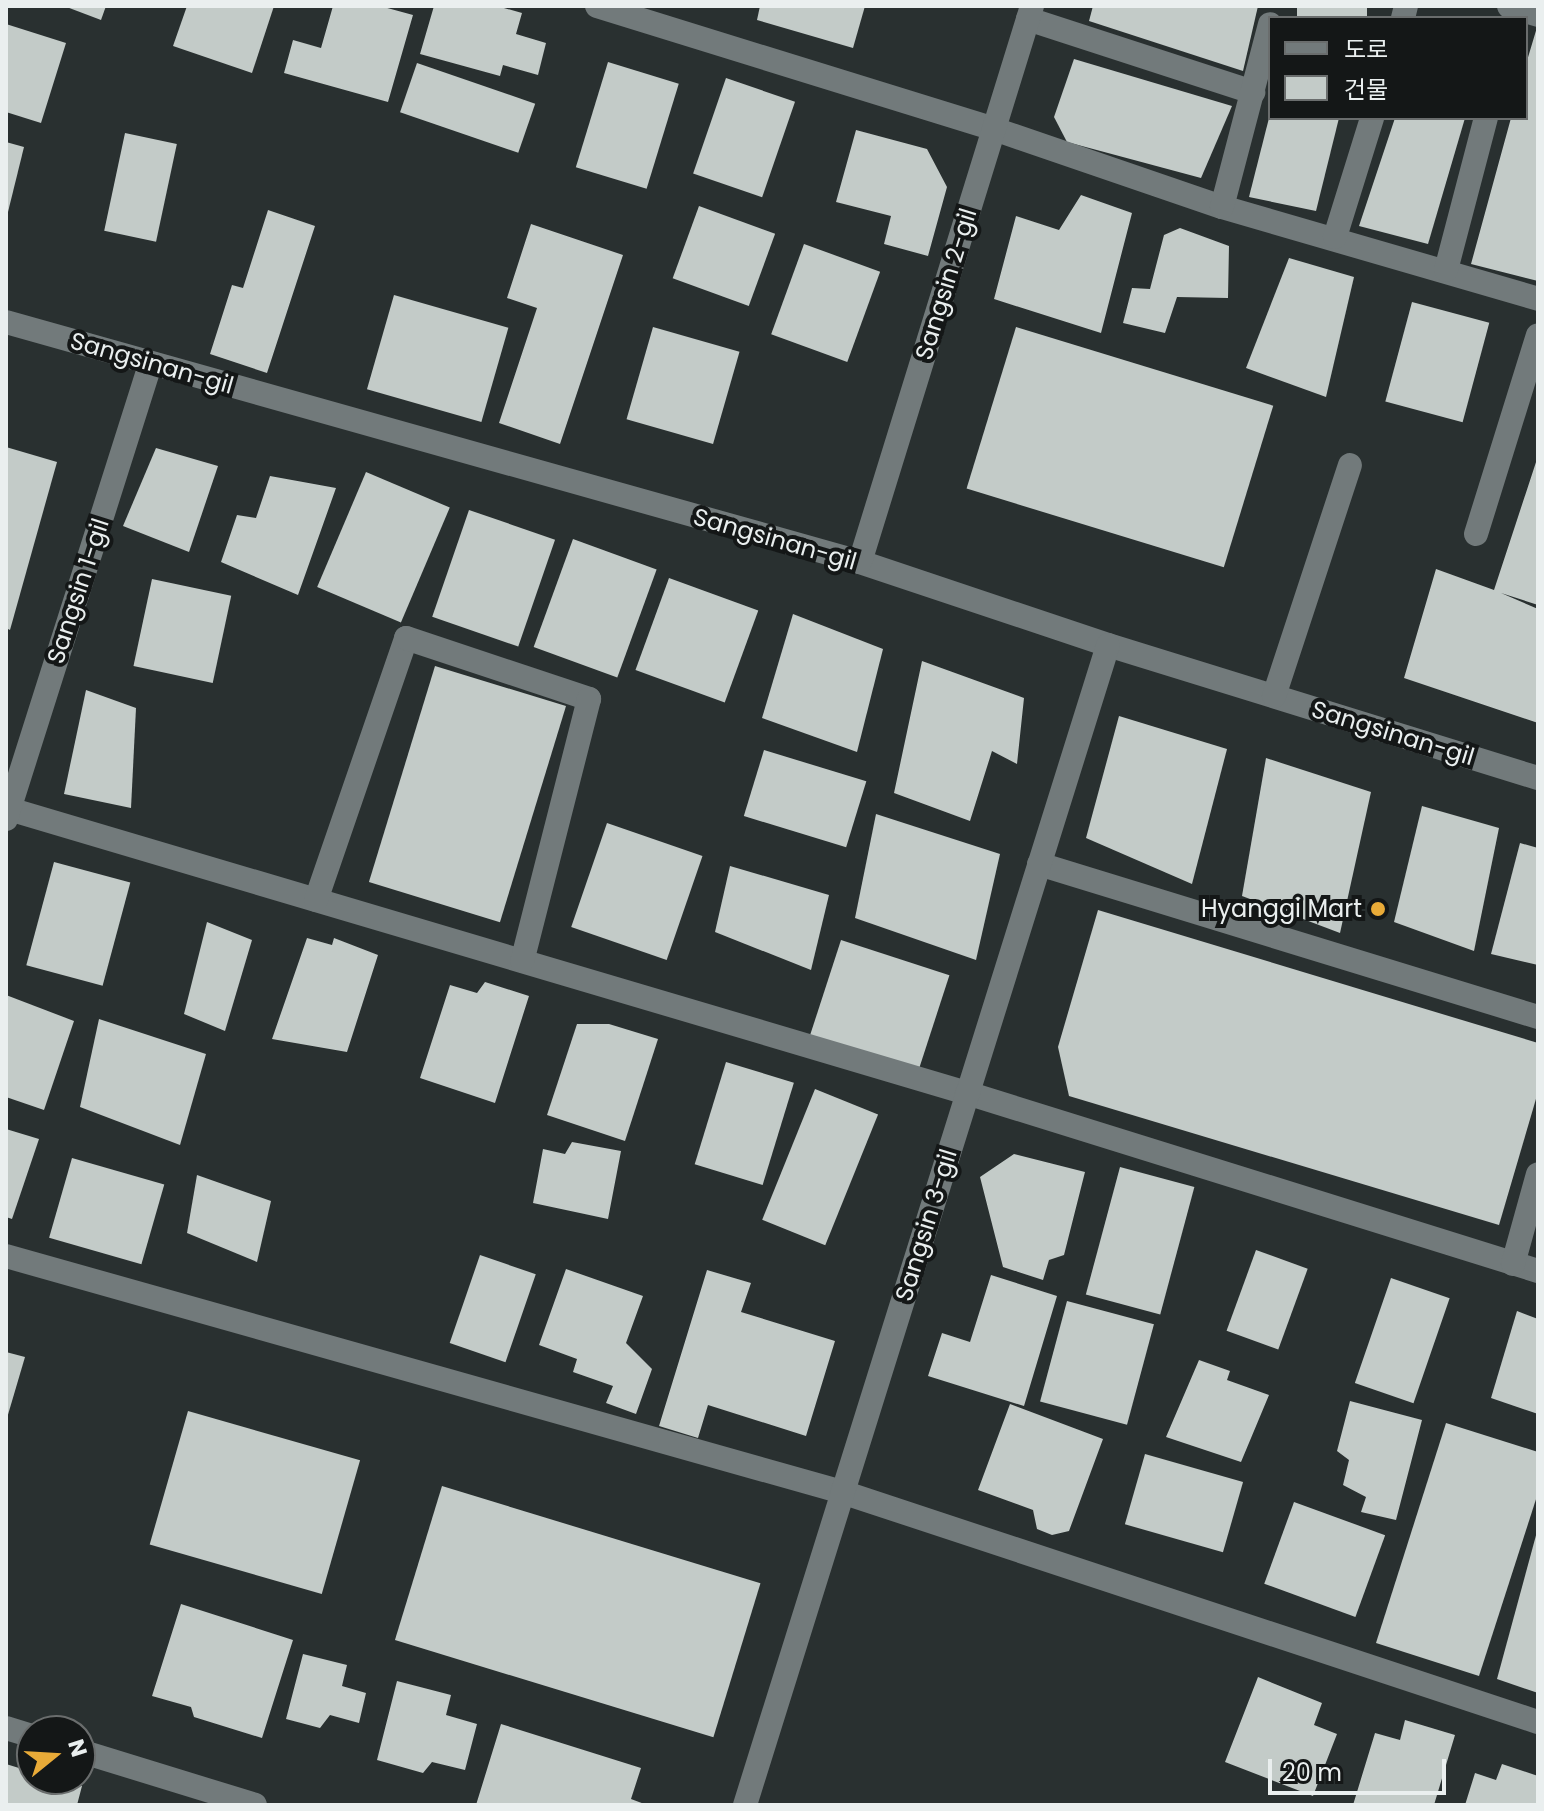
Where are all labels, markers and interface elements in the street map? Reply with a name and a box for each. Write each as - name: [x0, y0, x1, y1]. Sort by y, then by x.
- legend: [1268, 16, 1528, 120]
- text: 도로: [1344, 33, 1388, 66]
- text: 건물: [1344, 73, 1388, 106]
- street label: Sangsin 2-gil: [909, 205, 983, 363]
- street label: Sangsinan-gil: [67, 326, 237, 400]
- street label: Sangsinan-gil: [690, 502, 860, 576]
- street label: Sangsin 1-gil: [41, 515, 115, 667]
- street label: Sangsinan-gil: [1308, 695, 1478, 771]
- place label: Hyanggi Mart: [1201, 895, 1362, 923]
- marker: Hyanggi Mart: [1369, 900, 1387, 918]
- street label: Sangsin 3-gil: [889, 1145, 963, 1305]
- north arrow: [16, 1715, 96, 1795]
- text: N: [60, 1735, 95, 1761]
- scale bar: [1272, 1743, 1450, 1793]
- text: 20 m: [1282, 1756, 1342, 1789]

